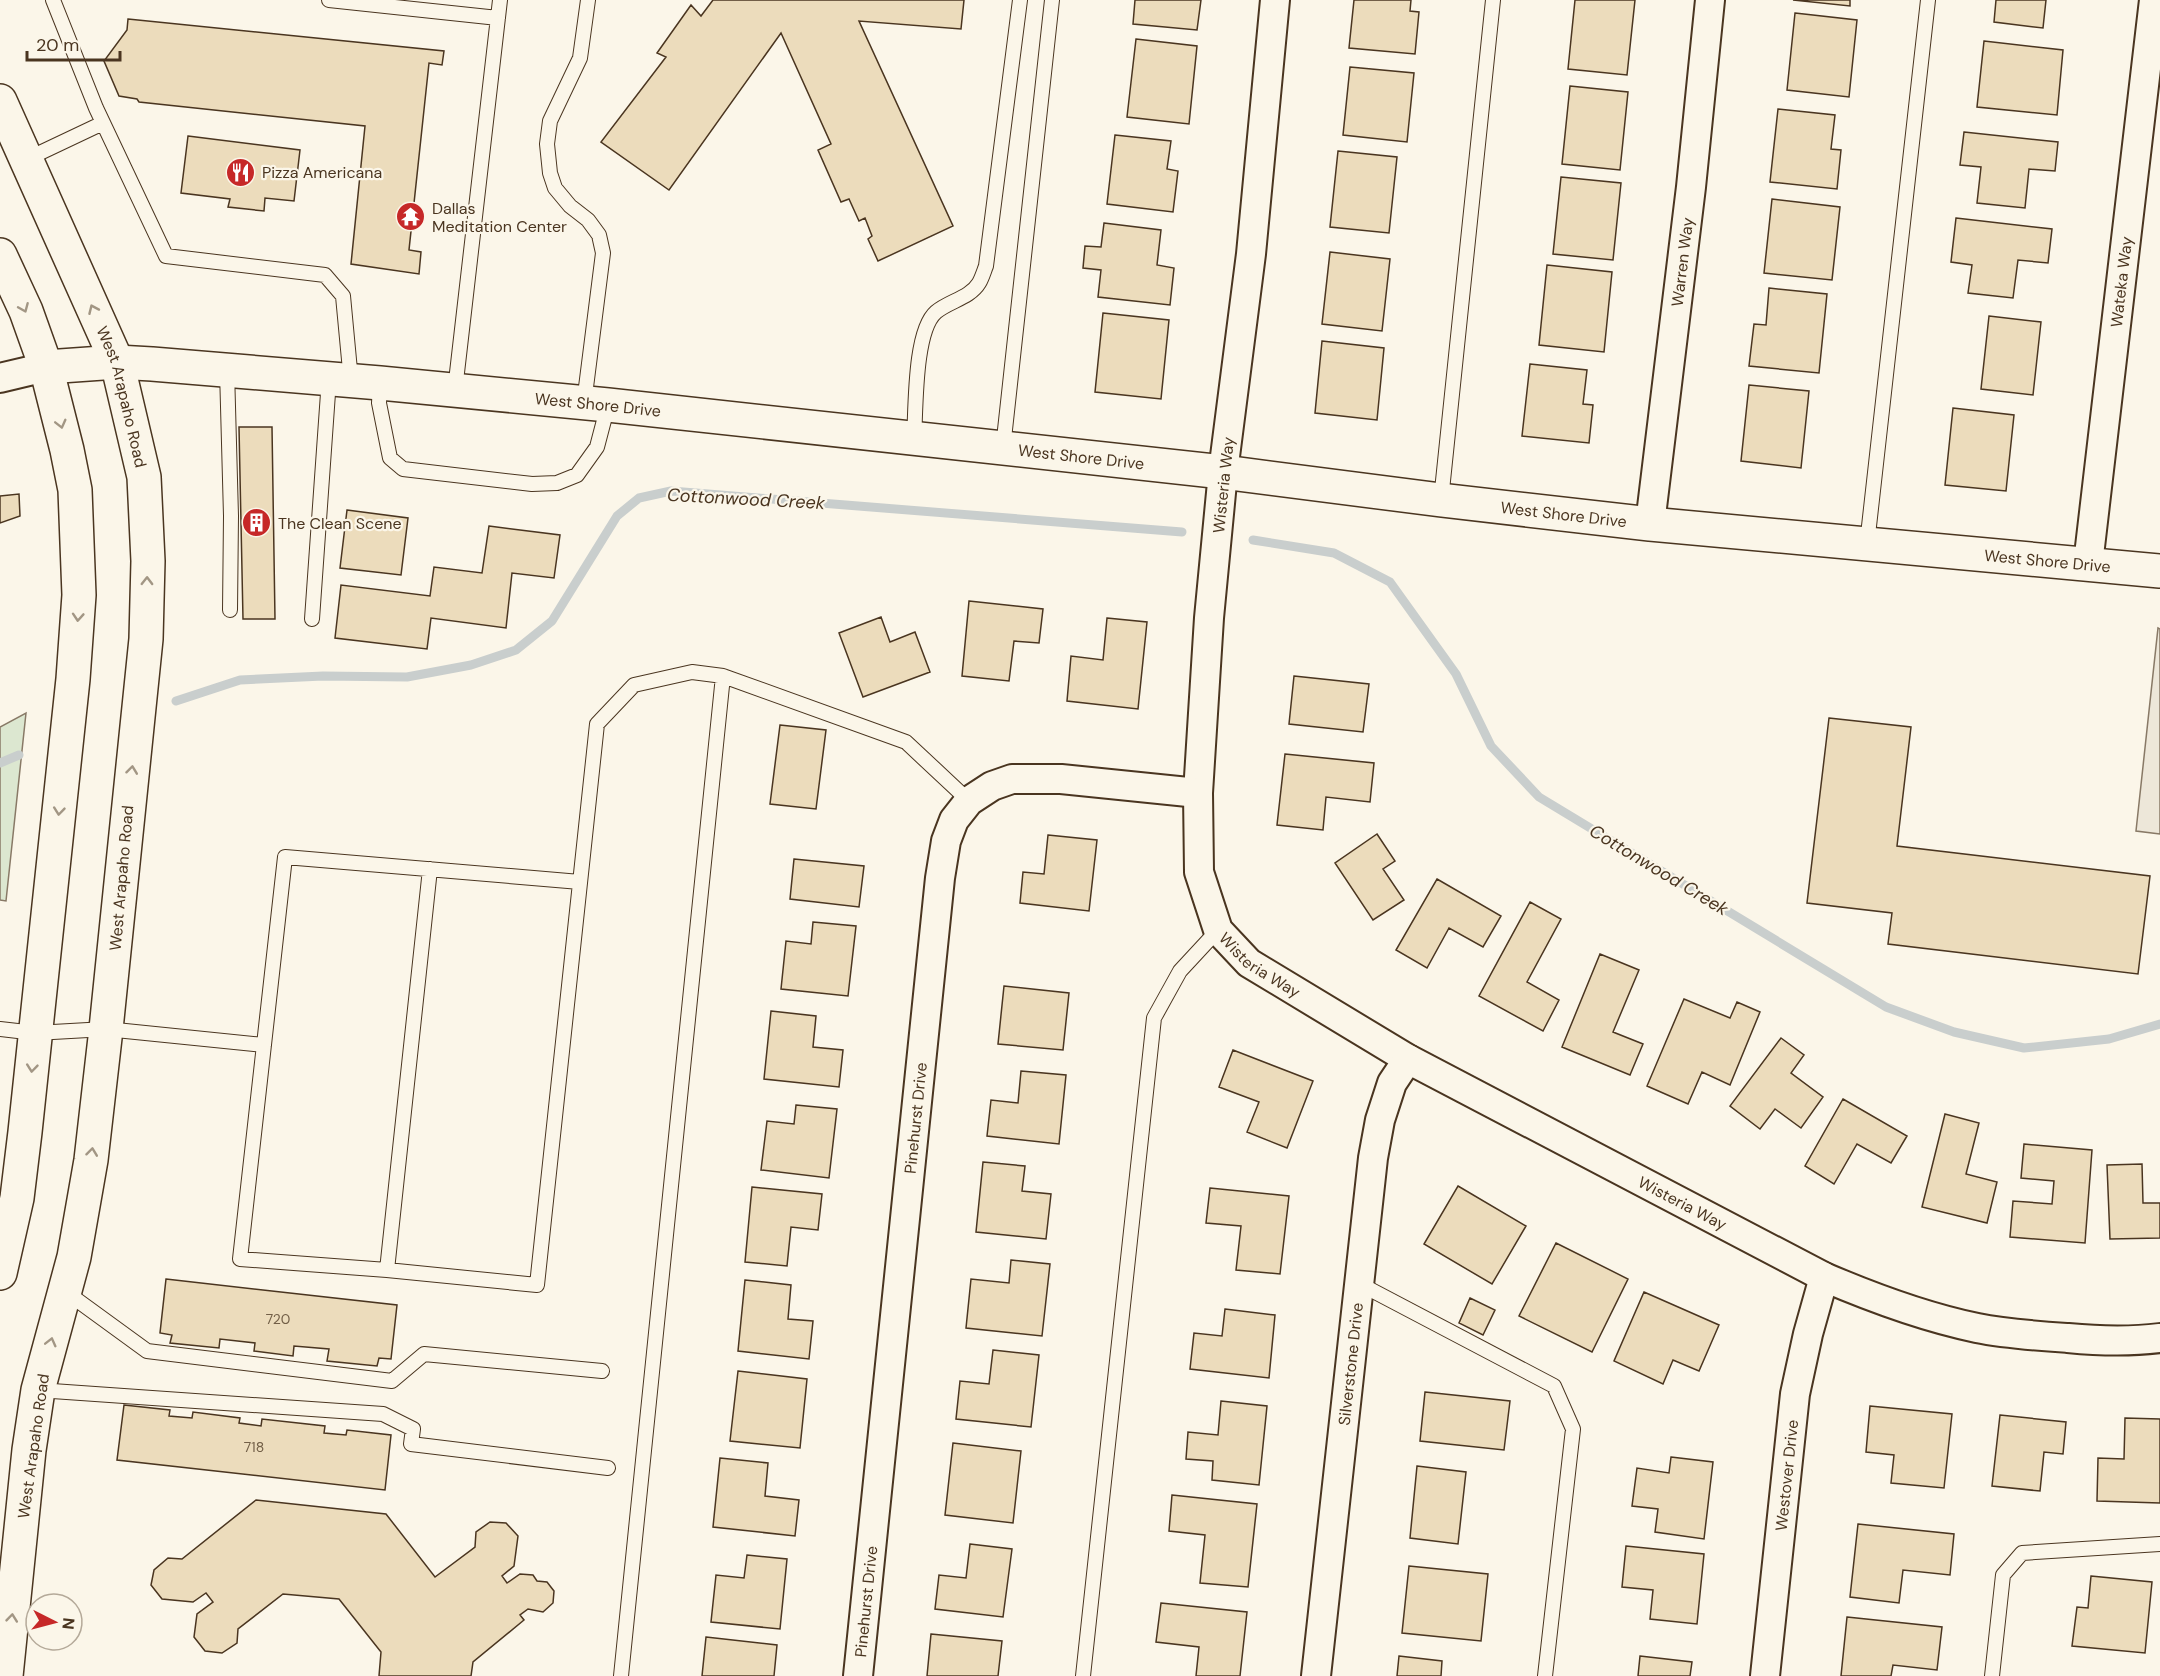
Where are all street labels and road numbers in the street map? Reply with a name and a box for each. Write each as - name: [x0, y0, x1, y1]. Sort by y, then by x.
- street label: Warren Way: [1667, 216, 1698, 308]
- street label: Wateka Way: [2106, 235, 2137, 329]
- street label: West Arapaho Road: [91, 323, 151, 470]
- street label: West Shore Drive: [534, 388, 662, 422]
- street label: Wisteria Way: [1208, 436, 1239, 534]
- street label: West Shore Drive: [1017, 440, 1145, 474]
- street label: West Shore Drive: [1499, 497, 1628, 532]
- street label: West Shore Drive: [1983, 545, 2112, 577]
- street label: West Arapaho Road: [105, 804, 138, 952]
- street label: Wisteria Way: [1214, 928, 1304, 1003]
- street label: Pinehurst Drive: [900, 1061, 932, 1175]
- street label: Wisteria Way: [1635, 1172, 1730, 1235]
- street label: Silverstone Drive: [1334, 1301, 1368, 1426]
- street label: West Arapaho Road: [13, 1372, 54, 1520]
- street label: Westover Drive: [1771, 1418, 1803, 1532]
- street label: Pinehurst Drive: [850, 1545, 882, 1658]

